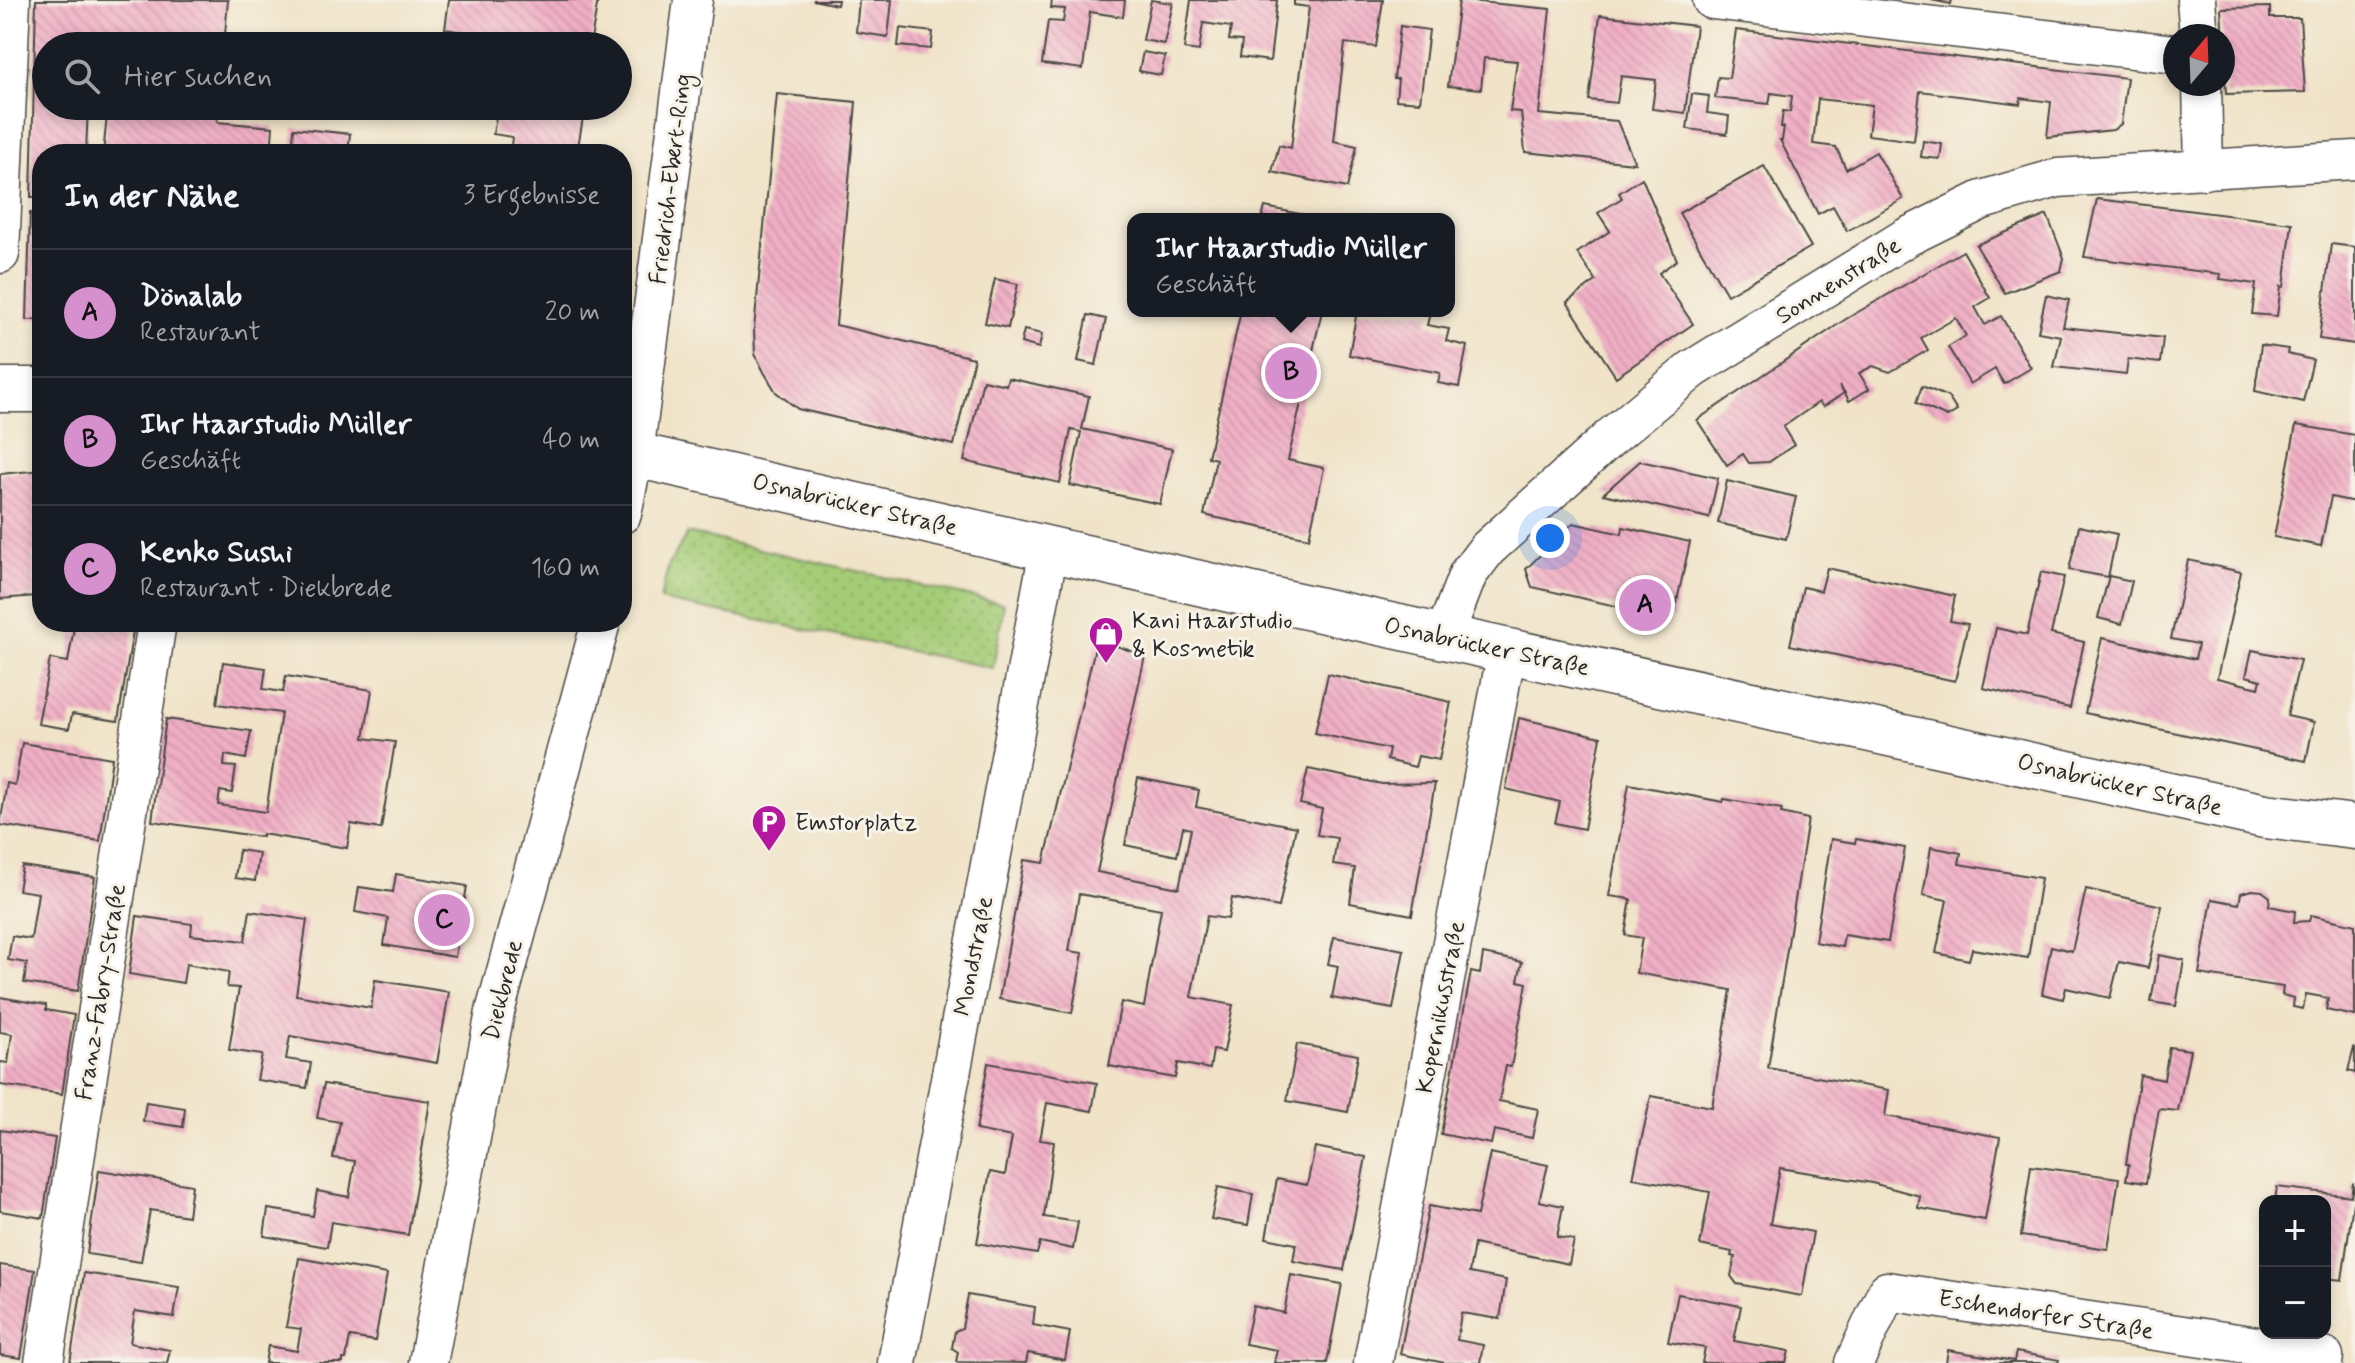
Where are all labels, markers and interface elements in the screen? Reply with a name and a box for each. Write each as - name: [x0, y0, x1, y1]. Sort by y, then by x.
- north arrow: [2163, 24, 2235, 96]
- search box: [32, 32, 632, 120]
- icon: search: [60, 54, 104, 98]
- text: Hier suchen: [124, 57, 272, 96]
- street label: Friedrich-Ebert-Ring: [643, 72, 702, 287]
- text: In der Nähe: [64, 174, 239, 219]
- text: 3 Ergebnisse: [463, 179, 600, 213]
- popup: [1127, 213, 1455, 317]
- text: Ihr Haarstudio Müller: [1155, 229, 1427, 268]
- street label: Sonnenstraße: [1770, 230, 1907, 332]
- text: Geschäft: [1155, 268, 1257, 302]
- text: Dönalab: [140, 277, 242, 316]
- text: A: [81, 296, 99, 330]
- text: 20 m: [545, 296, 600, 330]
- text: Restaurant: [140, 316, 261, 350]
- pin: B: [1265, 343, 1317, 403]
- text: Ihr Haarstudio Müller: [140, 405, 412, 444]
- text: B: [82, 424, 98, 458]
- text: 40 m: [542, 424, 600, 458]
- text: Geschäft: [140, 444, 241, 478]
- street label: Osnabrücker Straße: [749, 467, 960, 544]
- your location: [1530, 518, 1570, 558]
- text: Kenko Sushi: [140, 533, 292, 572]
- text: C: [81, 552, 99, 586]
- text: 160 m: [531, 552, 600, 586]
- text: Restaurant · Diekbrede: [140, 572, 393, 606]
- pin: A: [1619, 575, 1671, 635]
- place label: Kani Haarstudio & Kosmetik: [1132, 606, 1293, 665]
- street label: Osnabrücker Straße: [1381, 611, 1592, 684]
- shop icon: Kani Haarstudio & Kosmetik: [1087, 615, 1125, 665]
- street label: Osnabrücker Straße: [2014, 747, 2225, 824]
- parking icon: Emstorplatz: [750, 803, 788, 853]
- place label: Emstorplatz: [795, 808, 917, 839]
- street label: Franz-Fabry-Straße: [69, 882, 134, 1103]
- pin: C: [418, 890, 470, 950]
- street label: Mondstraße: [948, 894, 1001, 1019]
- street label: Kopernikusstraße: [1410, 918, 1473, 1096]
- street label: Diekbrede: [476, 936, 531, 1044]
- map controls: [2259, 1195, 2331, 1339]
- button: +: [2259, 1195, 2331, 1267]
- button: −: [2259, 1267, 2331, 1339]
- street label: Eschendorfer Straße: [1936, 1283, 2156, 1348]

